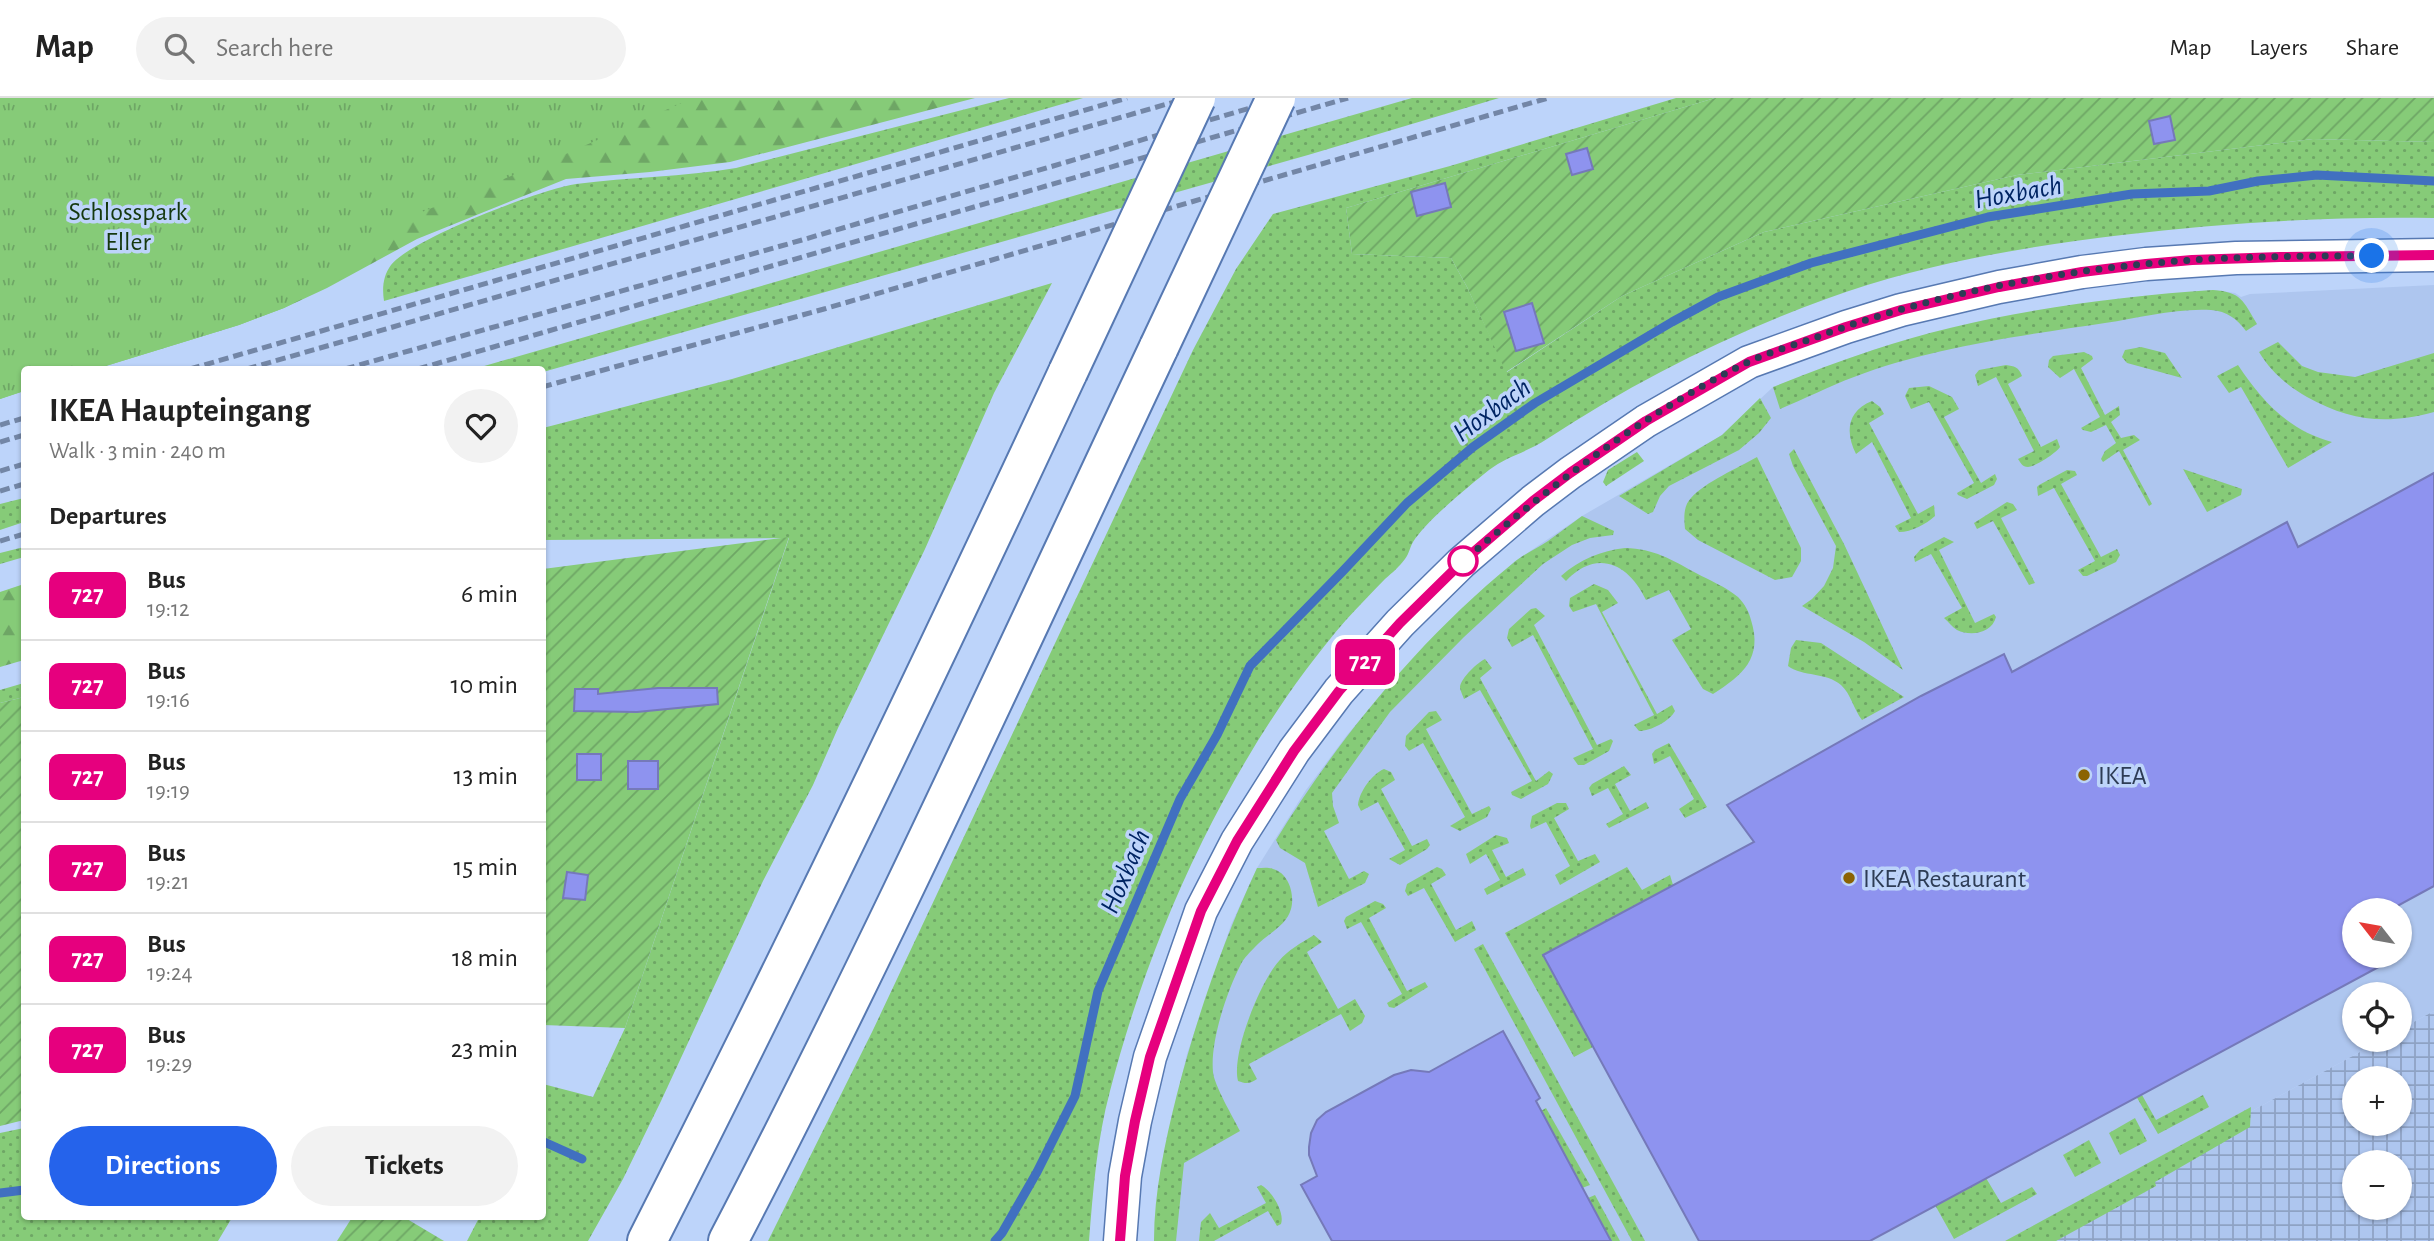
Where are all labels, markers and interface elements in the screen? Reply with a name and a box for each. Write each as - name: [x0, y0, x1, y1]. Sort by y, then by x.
- search box: [136, 17, 626, 80]
- icon: search: [160, 29, 198, 67]
- text: Map: [35, 31, 94, 64]
- text: Search here: [216, 35, 334, 61]
- text: Map: [2169, 36, 2211, 60]
- text: Layers: [2249, 36, 2308, 60]
- text: Share: [2346, 36, 2399, 60]
- water label: Hoxbach: [1972, 172, 2064, 214]
- park label: Schlosspark Eller: [69, 199, 188, 255]
- your location: [2354, 238, 2389, 273]
- water label: Hoxbach: [1448, 373, 1536, 448]
- button: heart: [444, 389, 518, 463]
- text: IKEA Haupteingang: [49, 395, 311, 428]
- text: Walk · 3 min · 240 m: [49, 440, 226, 463]
- text: Departures: [49, 503, 167, 529]
- unlabelled marker: [1448, 546, 1478, 576]
- text: Bus: [147, 567, 186, 593]
- text: 6 min: [461, 581, 518, 607]
- text: 727: [71, 583, 104, 607]
- text: 19:12: [147, 598, 189, 621]
- line badge: 727: [1325, 639, 1405, 685]
- text: 727: [1349, 650, 1381, 674]
- text: Bus: [147, 658, 186, 684]
- text: 10 min: [451, 672, 518, 698]
- text: 727: [71, 674, 104, 698]
- text: 19:16: [147, 689, 190, 712]
- text: Bus: [147, 749, 186, 775]
- text: 13 min: [454, 763, 518, 789]
- place label: IKEA: [2098, 763, 2147, 789]
- text: 727: [71, 765, 104, 789]
- marker: IKEA: [2076, 767, 2092, 783]
- text: 19:19: [147, 780, 190, 803]
- water label: Hoxbach: [1096, 826, 1156, 918]
- text: Bus: [147, 840, 186, 866]
- text: 15 min: [453, 854, 518, 880]
- text: 727: [71, 856, 104, 880]
- place label: IKEA Restaurant: [1863, 866, 2026, 892]
- marker: IKEA Restaurant: [1841, 870, 1857, 886]
- text: 19:21: [147, 871, 189, 894]
- north arrow: [2342, 898, 2412, 968]
- map controls: [2342, 898, 2412, 1220]
- text: Bus: [147, 931, 186, 957]
- text: 18 min: [452, 945, 518, 971]
- text: 727: [71, 947, 104, 971]
- text: 19:24: [147, 962, 193, 985]
- button: locate: [2342, 982, 2412, 1052]
- text: Bus: [147, 1022, 186, 1048]
- text: 23 min: [451, 1036, 518, 1062]
- text: 727: [71, 1038, 104, 1062]
- text: 19:29: [147, 1053, 192, 1076]
- button: +: [2342, 1066, 2412, 1136]
- button: Directions: [49, 1126, 277, 1206]
- button: Tickets: [291, 1126, 518, 1206]
- button: −: [2342, 1150, 2412, 1220]

